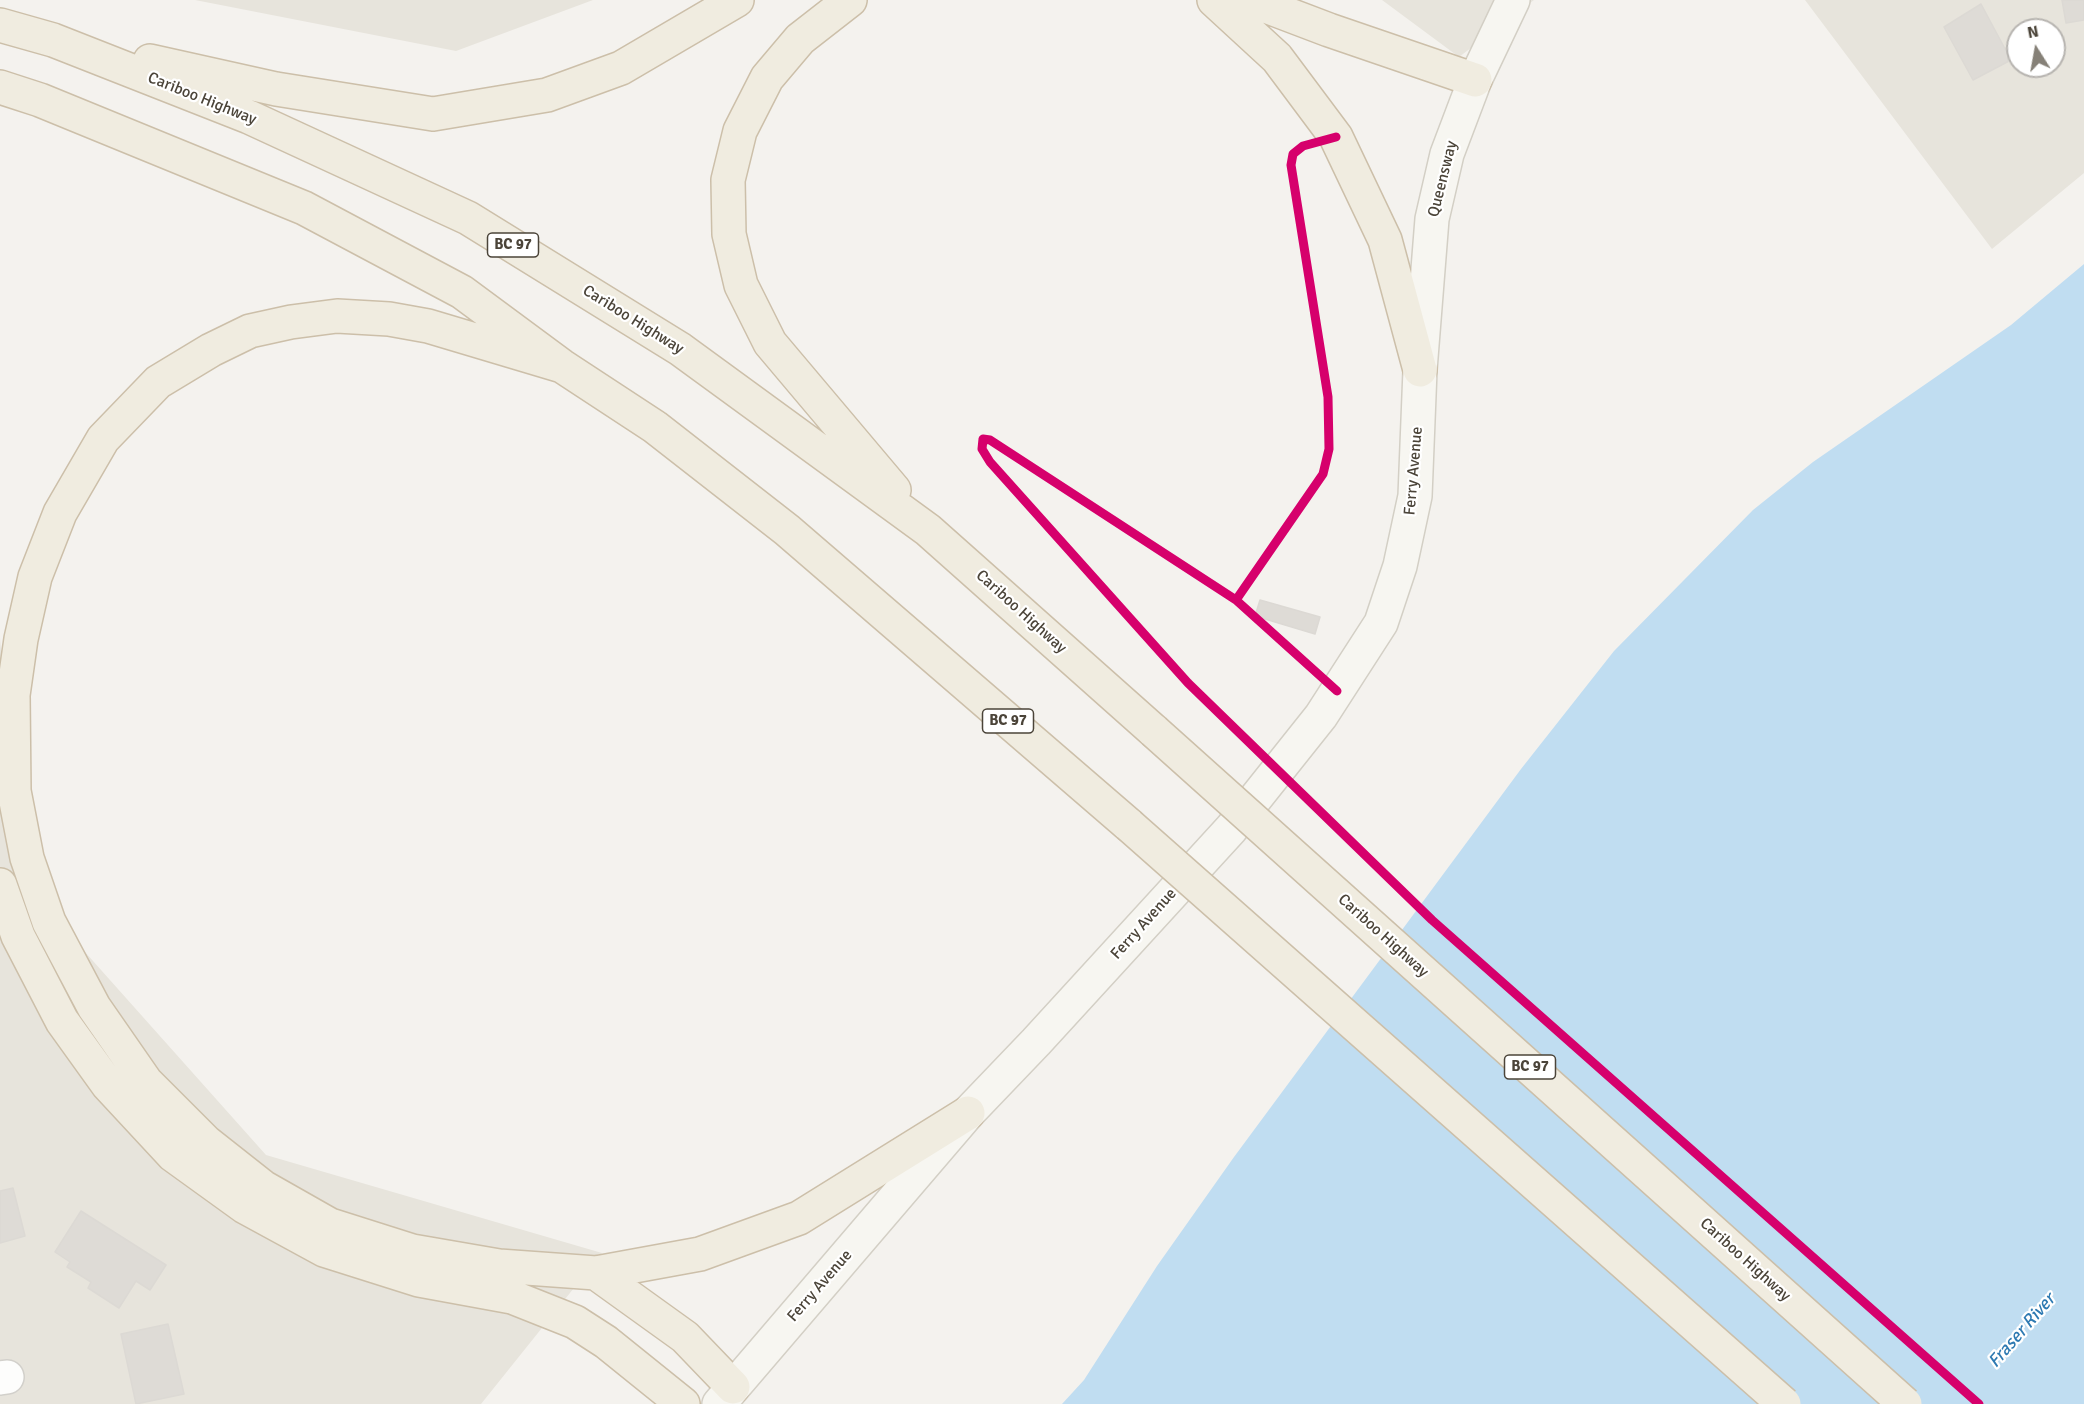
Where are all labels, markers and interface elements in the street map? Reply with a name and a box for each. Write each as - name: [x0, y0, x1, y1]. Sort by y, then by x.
- north arrow: [2006, 18, 2066, 78]
- text: N: [2026, 21, 2040, 43]
- street label: Cariboo Highway: [145, 68, 259, 130]
- street label: Queensway: [1424, 139, 1462, 219]
- road number: BC 97: [488, 233, 538, 257]
- street label: Cariboo Highway: [579, 281, 687, 359]
- street label: Ferry Avenue: [1401, 426, 1427, 516]
- street label: Cariboo Highway: [972, 566, 1070, 658]
- road number: BC 97: [982, 709, 1034, 733]
- street label: Ferry Avenue: [1107, 884, 1181, 964]
- street label: Cariboo Highway: [1334, 890, 1432, 982]
- road number: BC 97: [1504, 1055, 1556, 1079]
- street label: Cariboo Highway: [1696, 1214, 1794, 1306]
- street label: Ferry Avenue: [784, 1246, 856, 1326]
- water label: Fraser River: [1984, 1290, 2060, 1372]

